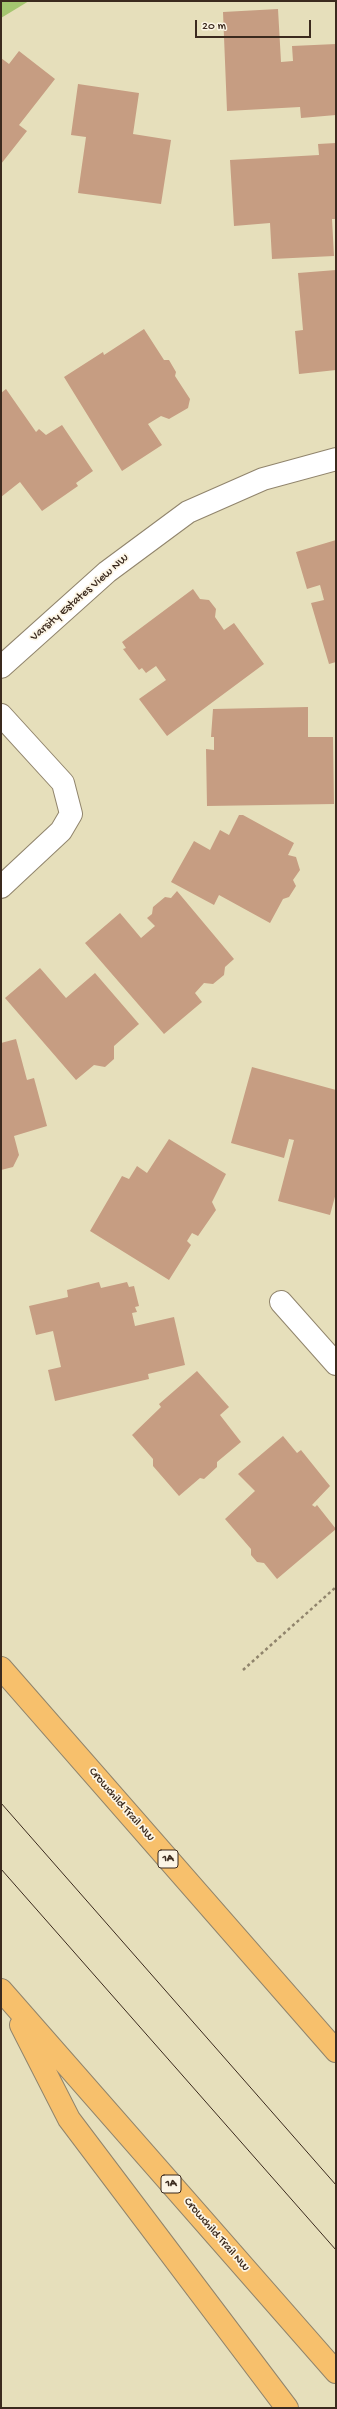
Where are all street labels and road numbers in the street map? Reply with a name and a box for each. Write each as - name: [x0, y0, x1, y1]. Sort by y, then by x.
- street label: Varsity Estates View NW: [28, 551, 132, 645]
- street label: Crowchild Trail NW: [85, 1765, 157, 1845]
- road number: 1A: [158, 1850, 178, 1868]
- road number: 1A: [161, 2175, 181, 2193]
- street label: Crowchild Trail NW: [180, 2195, 252, 2275]

